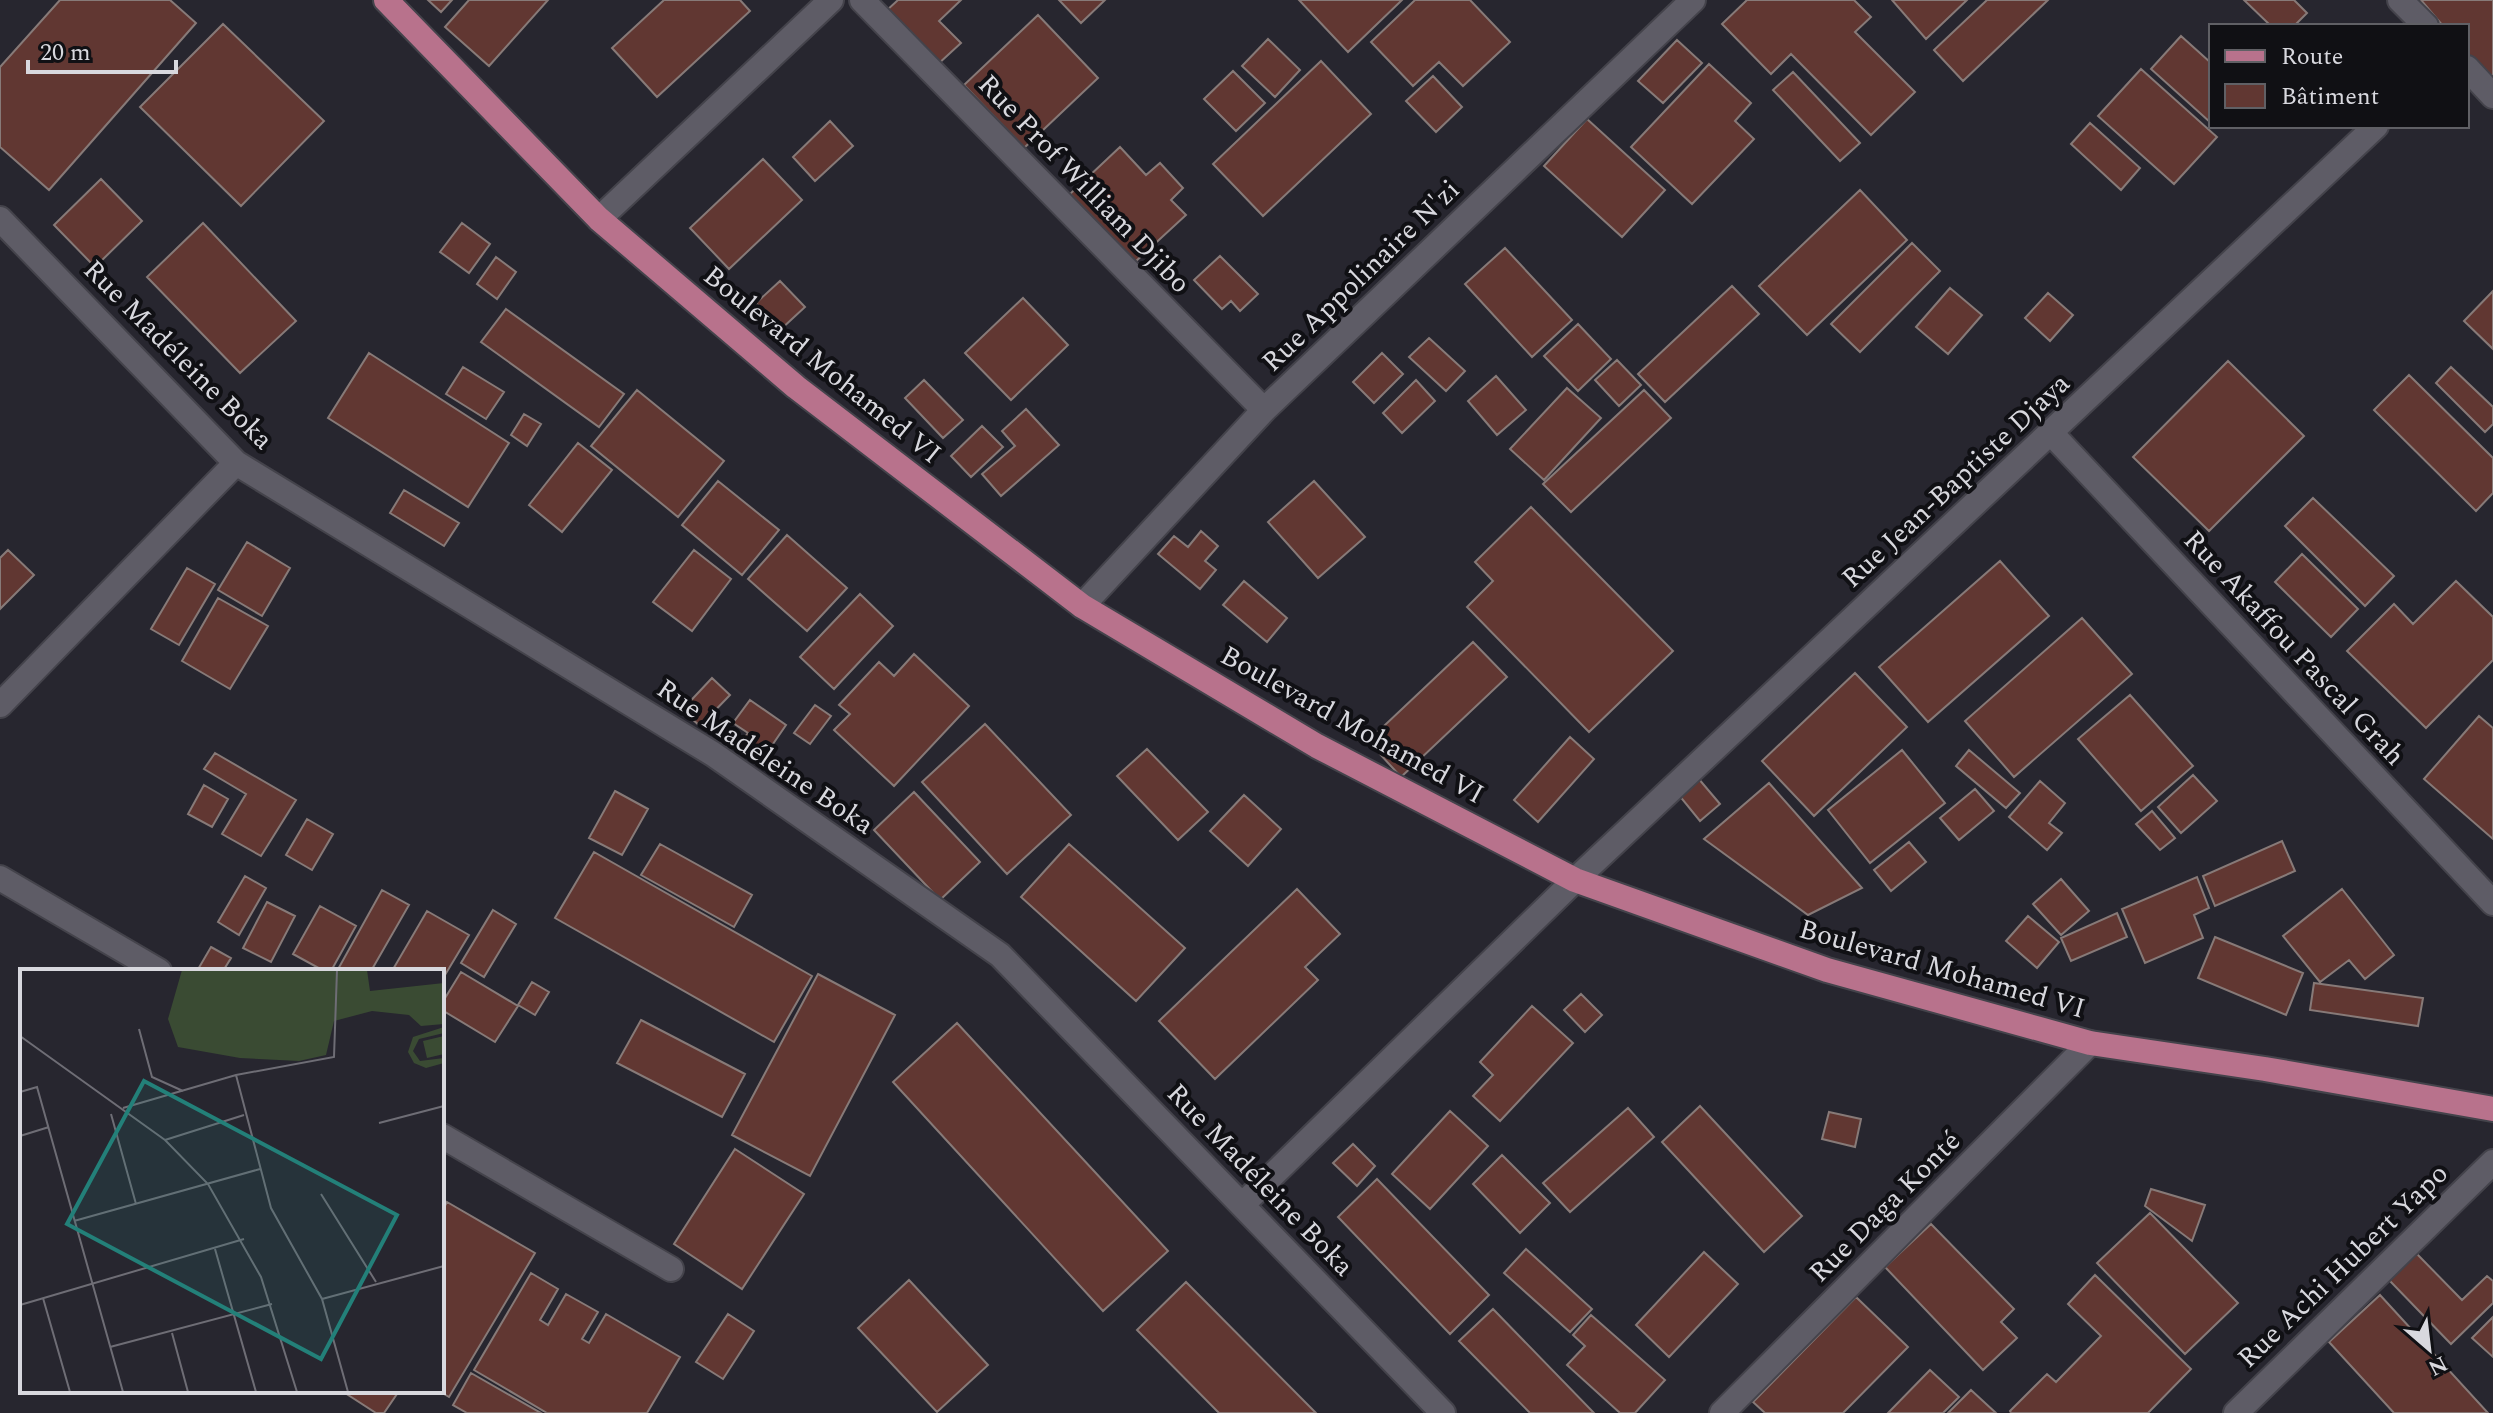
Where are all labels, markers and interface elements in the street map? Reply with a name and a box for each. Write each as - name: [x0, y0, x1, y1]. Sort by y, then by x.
- scale bar: [28, 24, 176, 74]
- legend: [2209, 24, 2469, 128]
- text: 20 m: [40, 35, 91, 71]
- text: Route: [2281, 39, 2343, 75]
- street label: Rue Prof William Djibo: [967, 64, 1201, 304]
- text: Bâtiment: [2281, 79, 2379, 115]
- street label: Rue Appolinaire N'zi: [1252, 170, 1470, 382]
- street label: Rue Madéleine Boka: [73, 250, 283, 460]
- street label: Boulevard Mohamed VI: [693, 255, 951, 475]
- street label: Rue Jean-Baptiste Djaya: [1832, 363, 2080, 599]
- street label: Rue Akaffou Pascal Grah: [2173, 520, 2415, 776]
- street label: Boulevard Mohamed VI: [1212, 634, 1492, 816]
- street label: Rue Madéleine Boka: [647, 668, 883, 846]
- street label: Boulevard Mohamed VI: [1794, 908, 2090, 1030]
- inset map: [20, 969, 444, 1393]
- street label: Rue Madéleine Boka: [1156, 1073, 1364, 1287]
- street label: Rue Daga Konté: [1799, 1121, 1971, 1293]
- street label: Rue Achi Hubert Yapo: [2228, 1154, 2458, 1378]
- north arrow: [2389, 1309, 2469, 1389]
- text: N: [2422, 1347, 2453, 1384]

